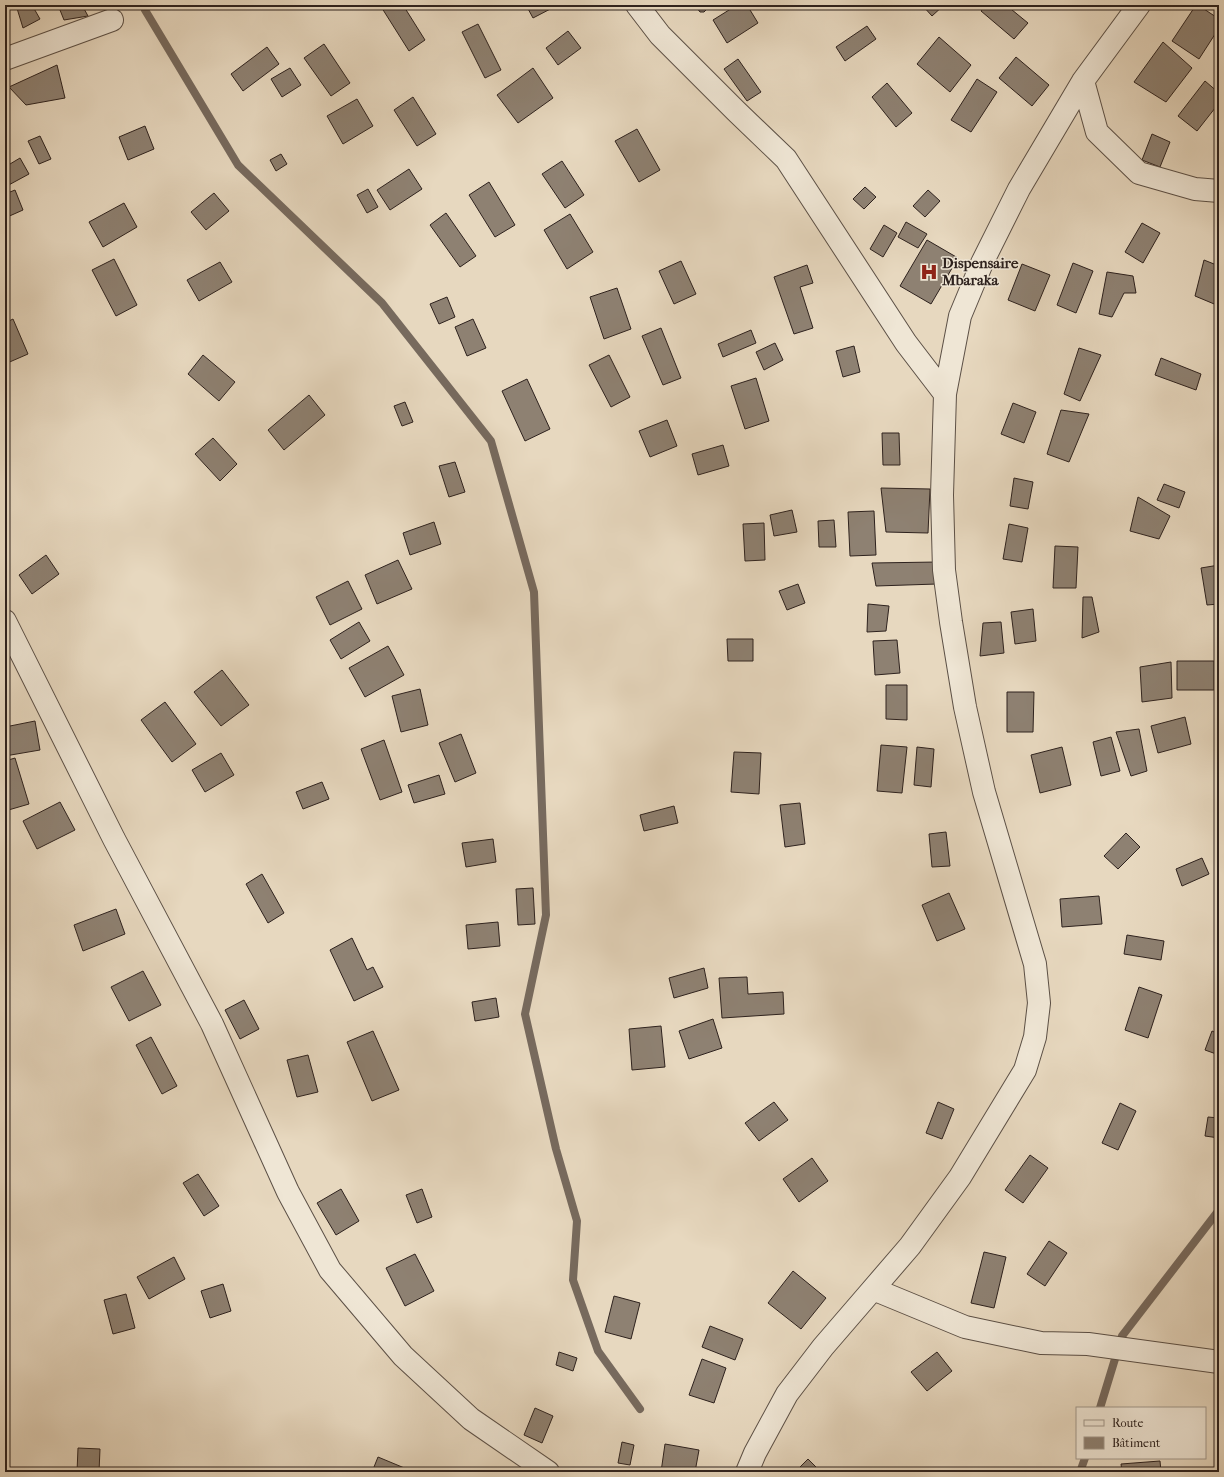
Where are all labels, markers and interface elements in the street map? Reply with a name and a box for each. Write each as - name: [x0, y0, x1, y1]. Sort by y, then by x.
- place label: Dispensaire Mbaraka: [941, 254, 1019, 289]
- hospital icon: Dispensaire Mbaraka: [919, 262, 939, 282]
- legend: [1076, 1407, 1206, 1459]
- text: Route: [1112, 1416, 1144, 1430]
- text: Bâtiment: [1112, 1436, 1161, 1450]

